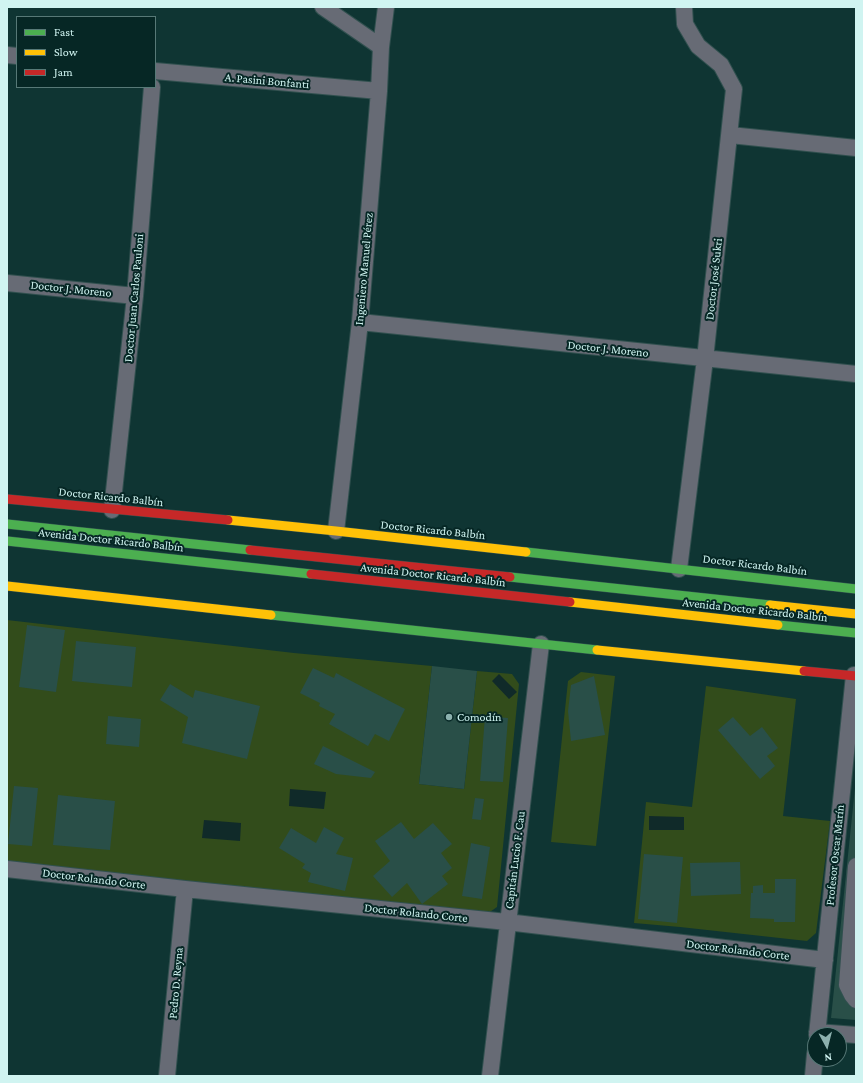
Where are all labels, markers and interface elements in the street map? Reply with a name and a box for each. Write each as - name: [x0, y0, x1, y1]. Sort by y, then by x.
- legend: [16, 16, 156, 88]
- text: Fast: [54, 25, 74, 39]
- text: Slow: [54, 45, 78, 59]
- text: Jam: [54, 65, 73, 79]
- street label: A. Pasini Bonfanti: [224, 70, 310, 92]
- street label: Ingeniero Manuel Pérez: [352, 212, 376, 326]
- street label: Doctor Juan Carlos Pauloni: [121, 233, 147, 363]
- street label: Doctor José Sukri: [703, 237, 725, 321]
- street label: Doctor J. Moreno: [30, 278, 112, 300]
- street label: Doctor J. Moreno: [567, 338, 649, 360]
- street label: Doctor Ricardo Balbín: [58, 484, 164, 510]
- street label: Doctor Ricardo Balbín: [380, 517, 486, 543]
- street label: Avenida Doctor Ricardo Balbín: [38, 525, 184, 555]
- street label: Doctor Ricardo Balbín: [702, 551, 808, 579]
- street label: Avenida Doctor Ricardo Balbín: [360, 560, 506, 590]
- street label: Avenida Doctor Ricardo Balbín: [682, 595, 828, 625]
- place label: Comodín: [457, 710, 501, 724]
- marker: Comodín: [444, 712, 454, 722]
- street label: Profesor Oscar Marín: [823, 804, 847, 906]
- street label: Capitán Lucio F. Cau: [502, 810, 528, 910]
- street label: Doctor Rolando Corte: [42, 866, 146, 892]
- street label: Doctor Rolando Corte: [364, 900, 468, 926]
- street label: Doctor Rolando Corte: [686, 937, 790, 963]
- street label: Pedro D. Reyna: [166, 947, 186, 1019]
- north arrow: [807, 1027, 847, 1067]
- text: N: [824, 1052, 833, 1064]

